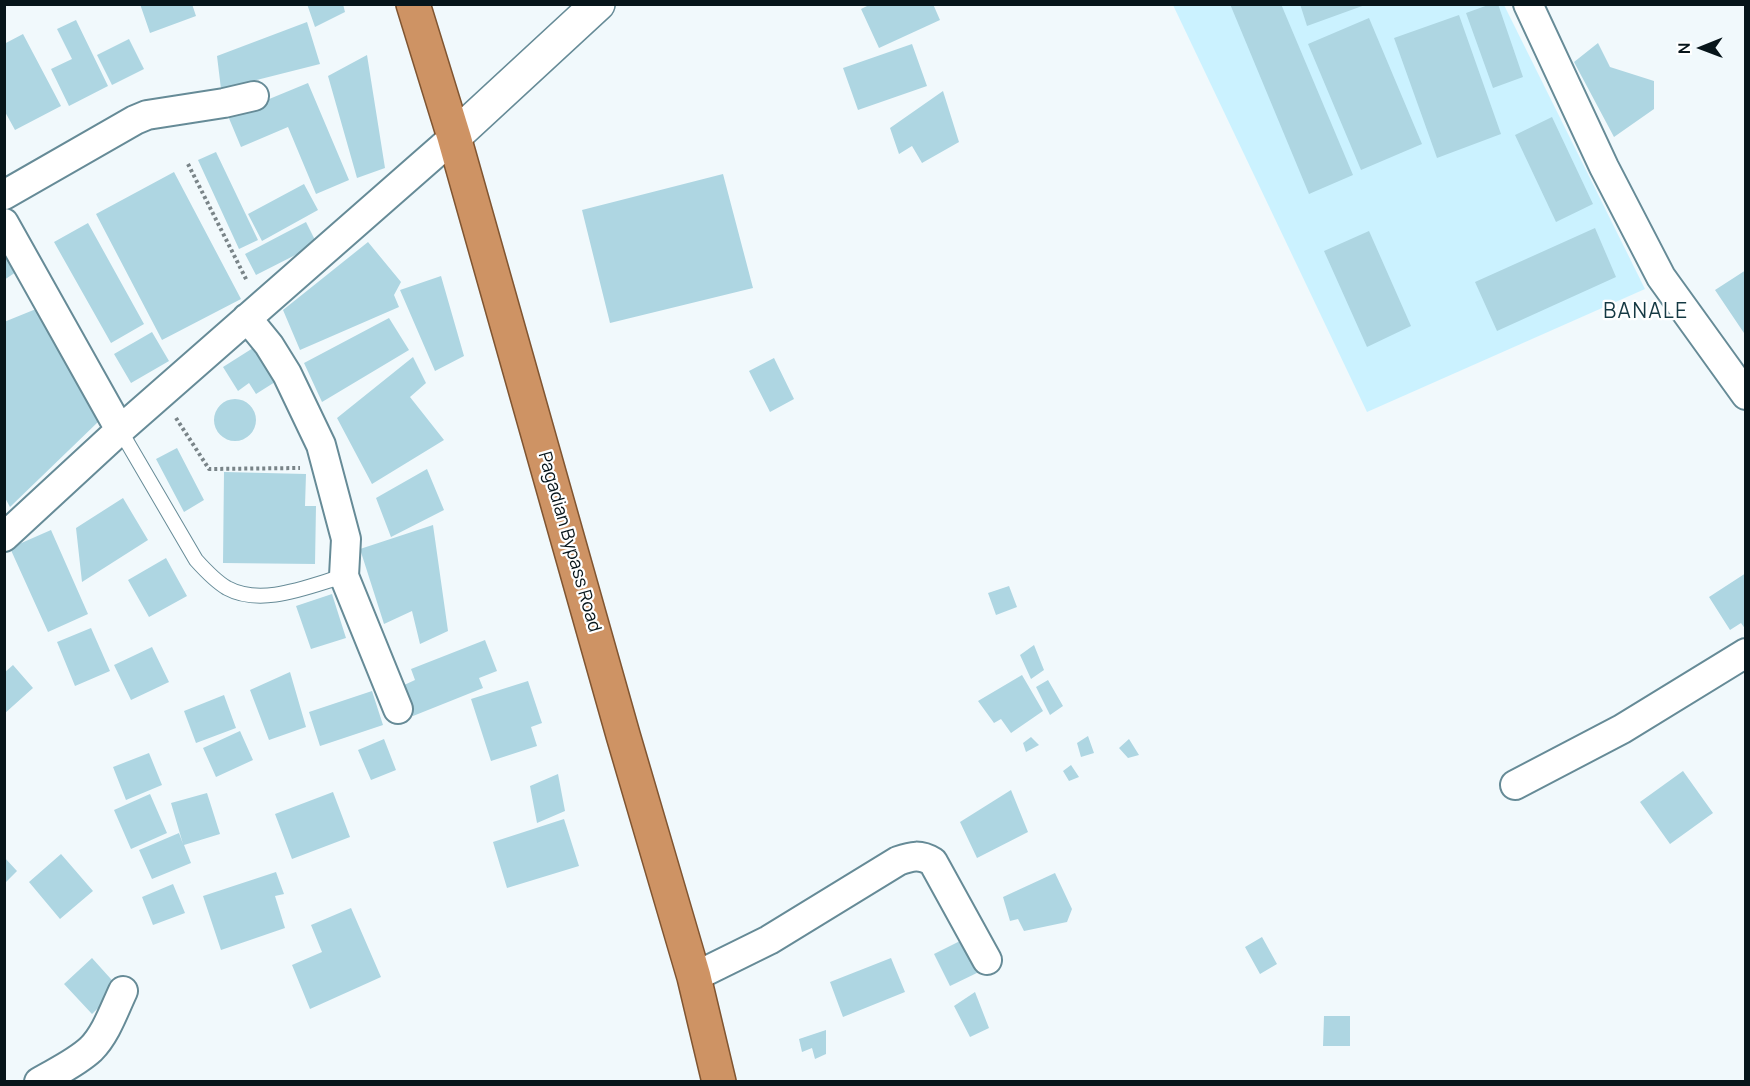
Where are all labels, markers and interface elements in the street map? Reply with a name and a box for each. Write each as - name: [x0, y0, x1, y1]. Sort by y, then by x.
- north arrow: [1672, 18, 1732, 78]
- text: N: [1673, 42, 1695, 54]
- district label: BANALE: [1603, 299, 1689, 325]
- street label: Pagadian Bypass Road: [533, 449, 605, 635]

